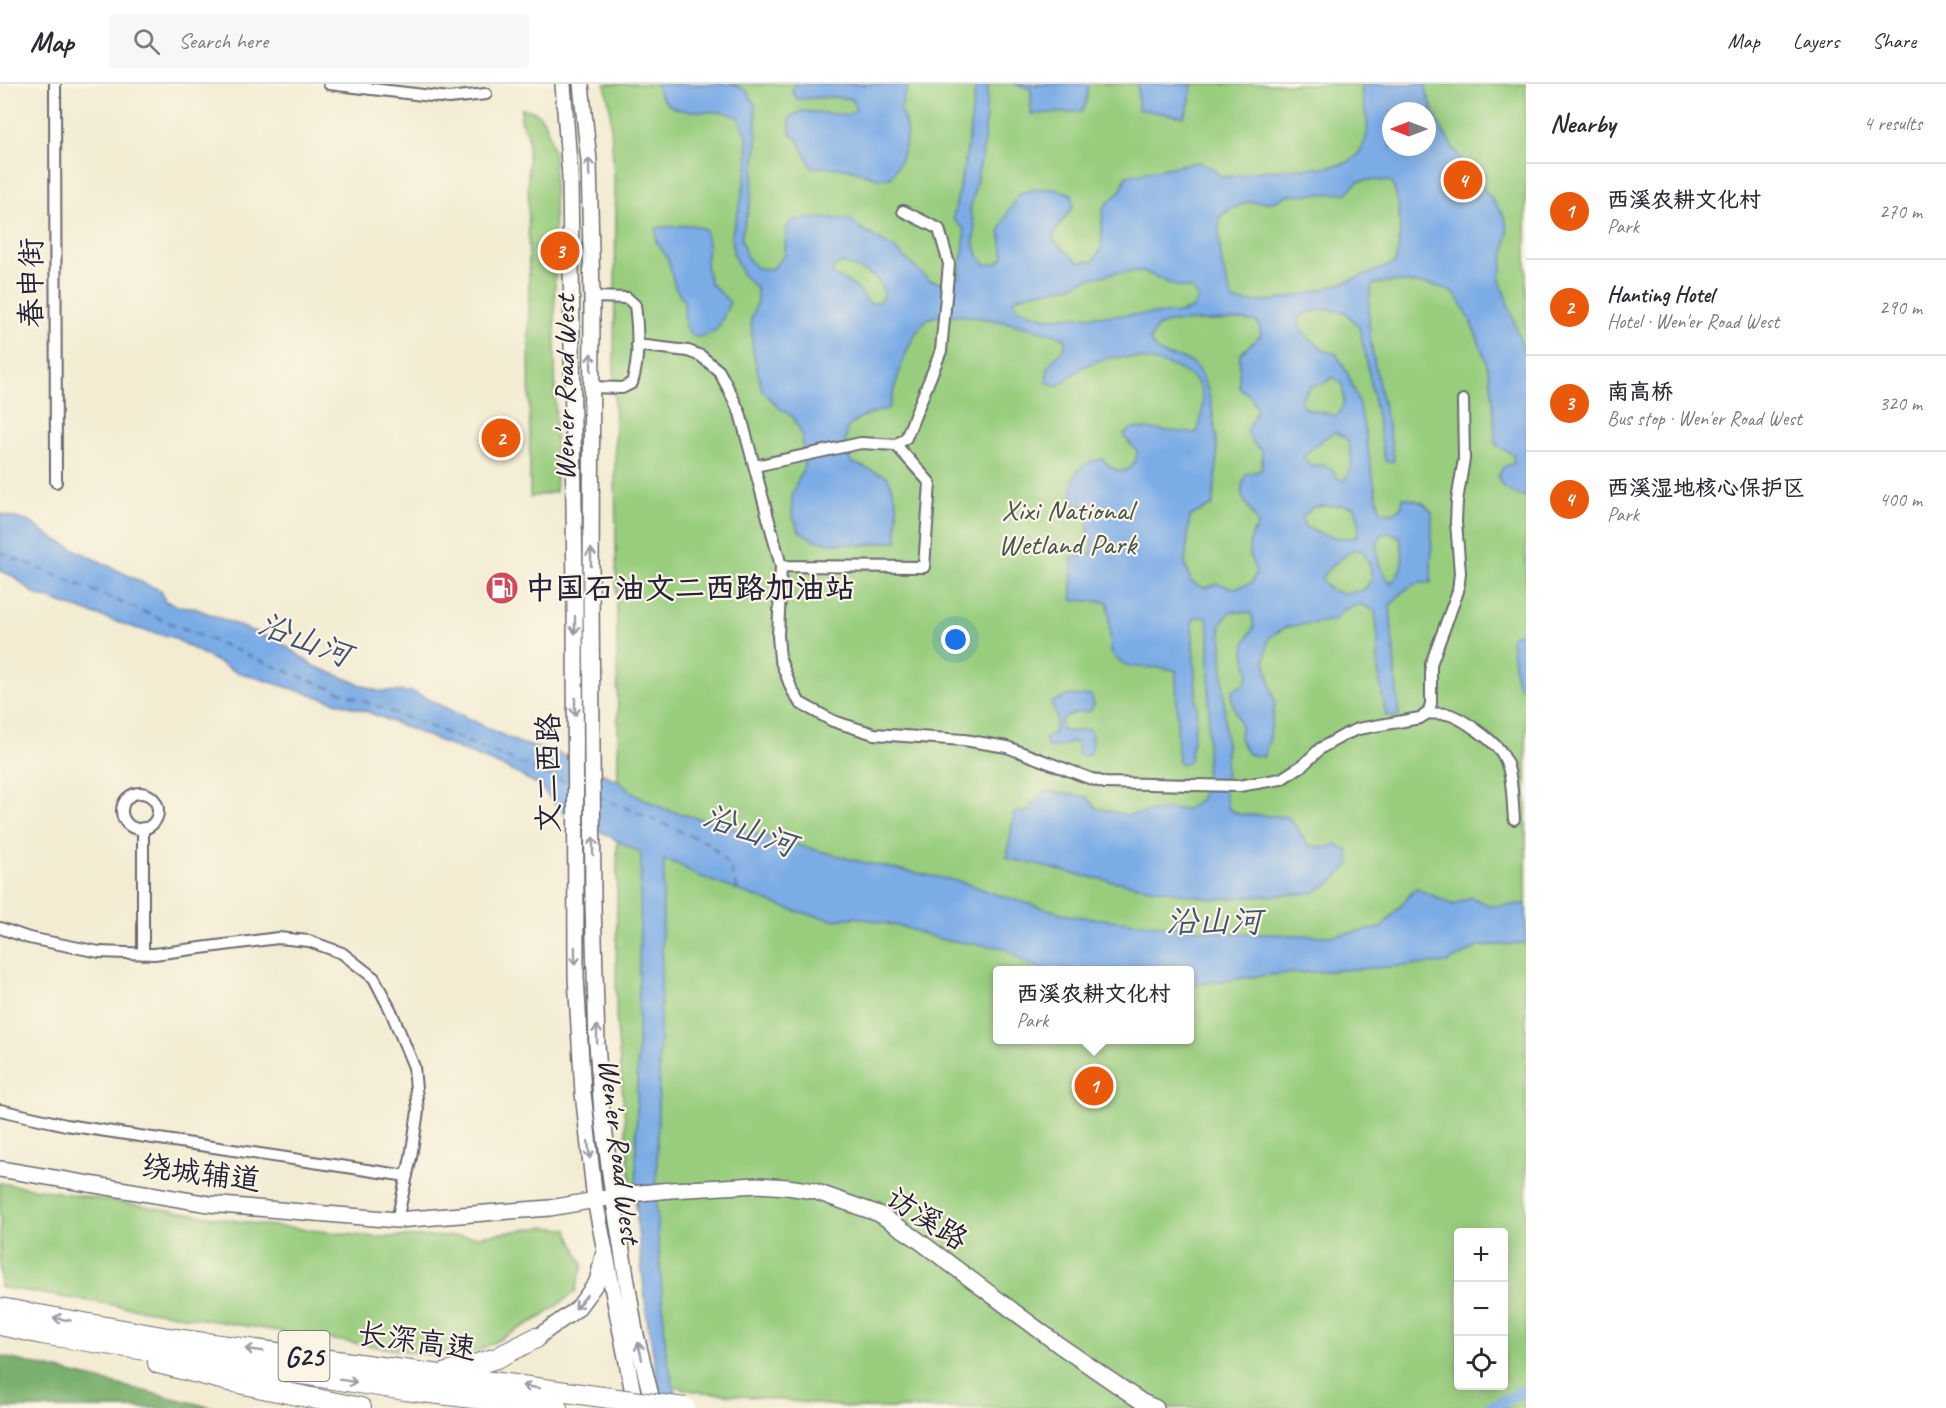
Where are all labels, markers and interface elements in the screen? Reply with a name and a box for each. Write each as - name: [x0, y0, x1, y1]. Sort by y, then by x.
- search box: [109, 14, 529, 68]
- text: Map: [30, 24, 73, 59]
- icon: search: [130, 25, 163, 58]
- text: Search here: [178, 27, 268, 55]
- text: Map: [1727, 28, 1760, 54]
- text: Layers: [1793, 28, 1839, 54]
- text: Share: [1872, 28, 1916, 54]
- north arrow: [1382, 102, 1436, 156]
- text: Nearby: [1550, 107, 1615, 140]
- text: 4 results: [1863, 111, 1922, 136]
- one-way arrow: [584, 157, 595, 177]
- pin: 4: [1444, 158, 1482, 202]
- text: 西溪农耕文化村: [1607, 186, 1761, 214]
- text: 1: [1565, 199, 1574, 224]
- text: 270 m: [1879, 199, 1922, 224]
- text: Park: [1607, 214, 1639, 239]
- pin: 3: [540, 228, 580, 274]
- street label: 春申街: [12, 238, 50, 328]
- text: Hanting Hotel: [1607, 281, 1714, 309]
- street label: Wen'er Road West: [545, 292, 583, 481]
- text: 2: [1565, 295, 1574, 320]
- text: 290 m: [1879, 295, 1922, 320]
- text: Hotel · Wen'er Road West: [1607, 309, 1779, 334]
- one-way arrow: [585, 352, 597, 372]
- text: 南高桥: [1607, 378, 1673, 406]
- text: 3: [1565, 391, 1574, 416]
- text: 320 m: [1879, 391, 1922, 416]
- text: Bus stop · Wen'er Road West: [1607, 406, 1802, 431]
- pin: 2: [482, 416, 520, 460]
- text: 西溪湿地核心保护区: [1607, 474, 1805, 502]
- text: 4: [1565, 487, 1574, 512]
- text: 400 m: [1879, 487, 1922, 512]
- park label: Xixi National Wetland Park: [998, 491, 1138, 563]
- text: Park: [1607, 502, 1639, 527]
- one-way arrow: [585, 547, 597, 567]
- place label: 中国石油文二西路加油站: [525, 569, 855, 607]
- fuel station icon: 中国石油文二西路加油站: [484, 570, 520, 606]
- water label: 沿山河: [253, 603, 362, 678]
- one-way arrow: [569, 615, 581, 635]
- your location: [941, 625, 970, 654]
- one-way arrow: [569, 696, 581, 716]
- street label: 文二西路: [529, 713, 567, 833]
- water label: 沿山河: [698, 795, 807, 868]
- one-way arrow: [587, 836, 599, 856]
- water label: 沿山河: [1166, 901, 1267, 942]
- one-way arrow: [569, 945, 581, 965]
- popup: [993, 966, 1194, 1044]
- text: 西溪农耕文化村: [1016, 980, 1171, 1008]
- text: Park: [1016, 1008, 1048, 1033]
- one-way arrow: [591, 1024, 602, 1044]
- street label: Wen'er Road West: [590, 1057, 651, 1249]
- pin: 1: [1074, 1064, 1114, 1108]
- one-way arrow: [584, 1140, 595, 1160]
- street label: 绕城辅道: [139, 1147, 263, 1199]
- street label: 访溪路: [879, 1178, 975, 1258]
- map controls: [1454, 1228, 1508, 1390]
- button: +: [1454, 1228, 1508, 1282]
- button: −: [1454, 1282, 1508, 1336]
- one-way arrow: [575, 1294, 588, 1310]
- one-way arrow: [52, 1313, 72, 1324]
- street label: 长深高速: [355, 1314, 479, 1368]
- road number: G25: [278, 1331, 330, 1381]
- button: locate: [1454, 1336, 1508, 1390]
- one-way arrow: [634, 1342, 646, 1361]
- one-way arrow: [245, 1344, 265, 1355]
- one-way arrow: [338, 1376, 357, 1387]
- one-way arrow: [521, 1381, 541, 1392]

